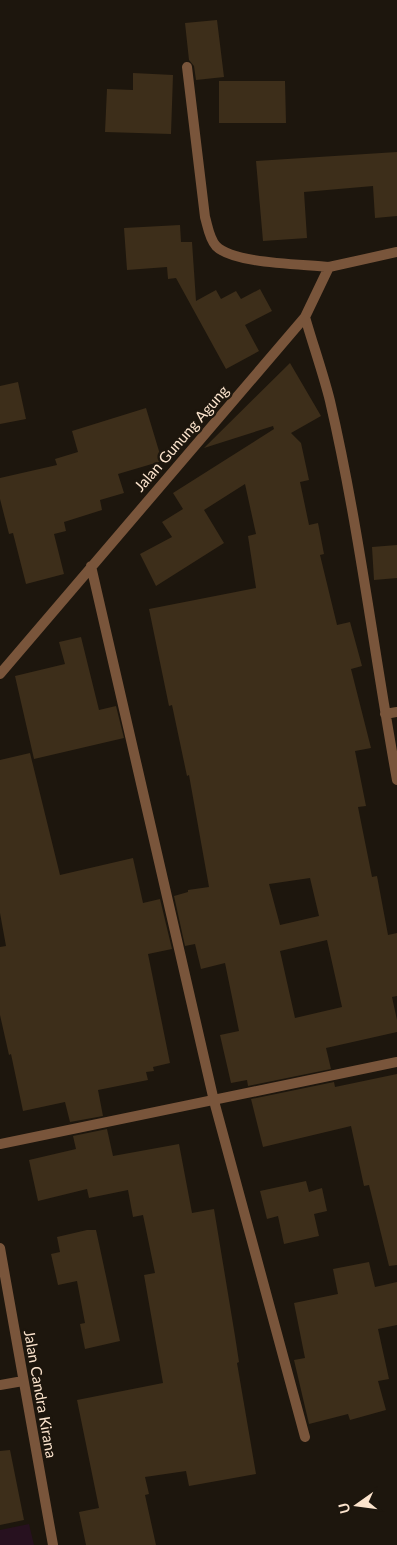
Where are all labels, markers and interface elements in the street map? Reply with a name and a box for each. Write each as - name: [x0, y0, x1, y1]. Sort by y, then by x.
- street label: Jalan Gunung Agung: [130, 381, 232, 495]
- street label: Jalan Candra Kirana: [21, 1329, 61, 1459]
- north arrow: [332, 1480, 382, 1530]
- text: U: [334, 1501, 353, 1515]

